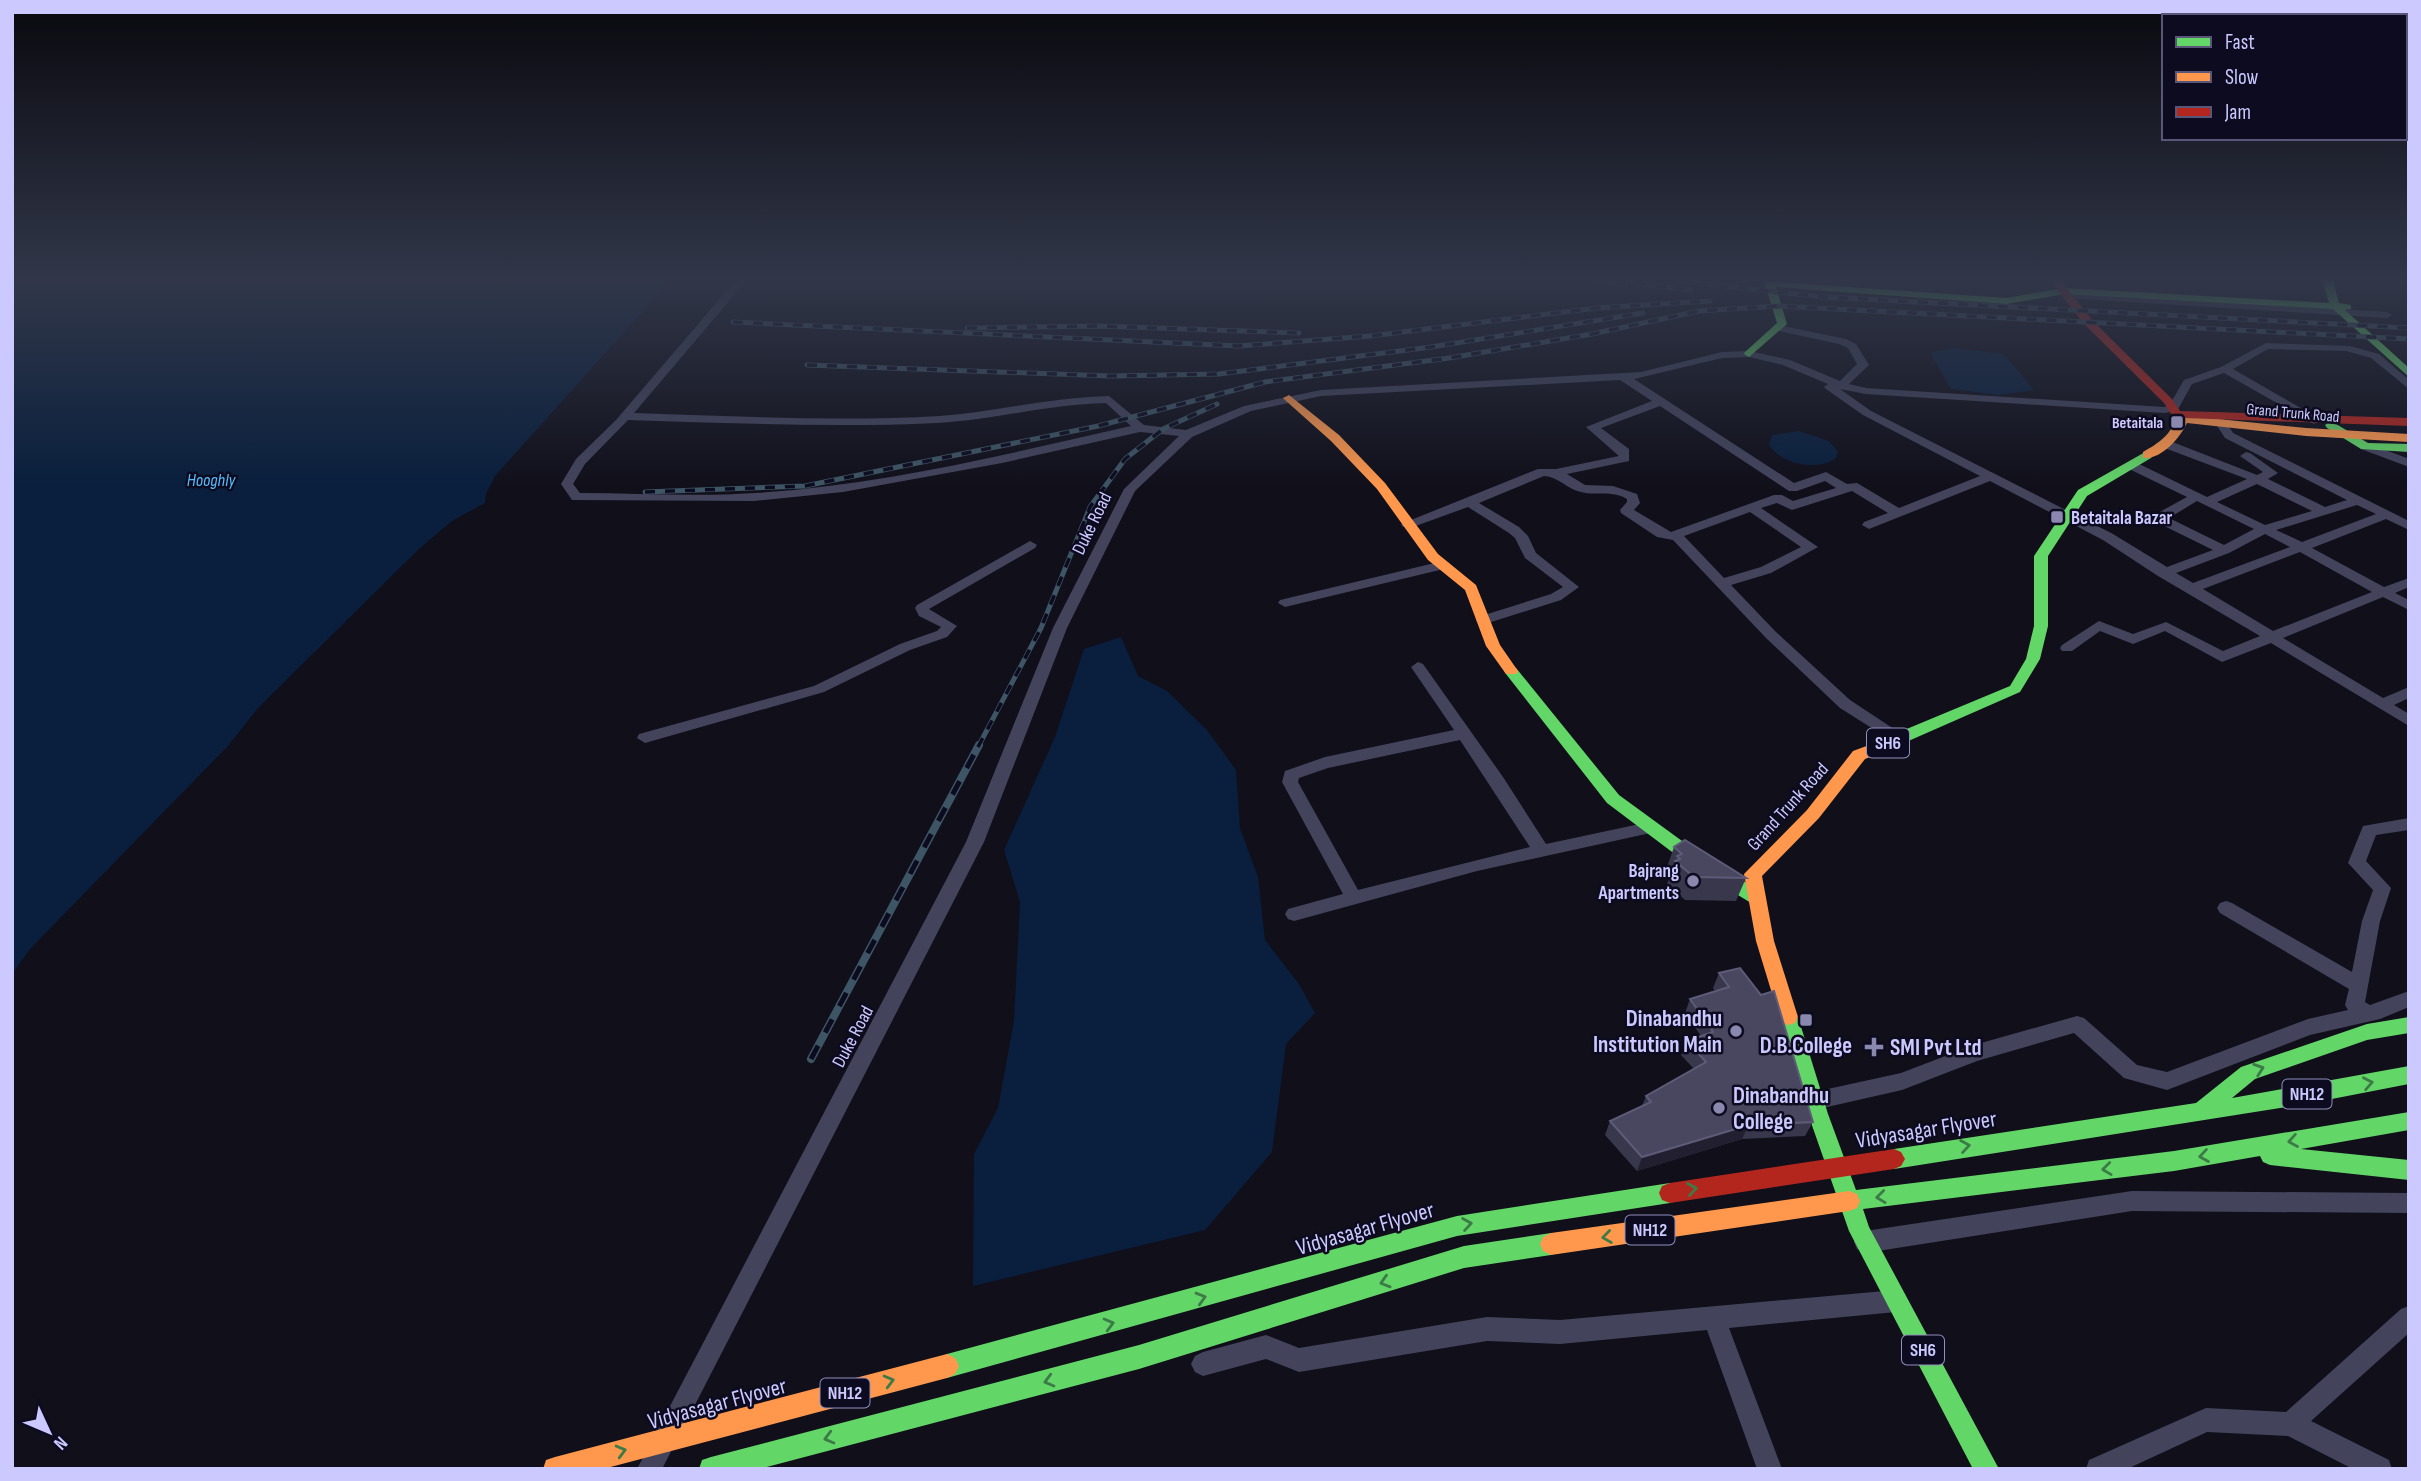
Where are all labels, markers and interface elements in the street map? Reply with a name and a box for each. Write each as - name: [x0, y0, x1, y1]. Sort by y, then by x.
- legend: [2162, 14, 2407, 140]
- text: Fast: [2225, 30, 2255, 55]
- text: Slow: [2225, 65, 2259, 90]
- text: Jam: [2224, 100, 2251, 125]
- street label: Grand Trunk Road: [2246, 400, 2340, 427]
- place label: Betaitala: [2112, 414, 2163, 433]
- marker: Betaitala: [2169, 414, 2185, 430]
- water label: Hooghly: [187, 470, 236, 491]
- street label: Duke Road: [1067, 489, 1117, 559]
- place label: Betaitala Bazar: [2071, 507, 2173, 530]
- marker: Betaitala Bazar: [2049, 509, 2065, 525]
- road number: SH6: [1867, 728, 1909, 758]
- street label: Grand Trunk Road: [1742, 758, 1834, 856]
- place label: Bajrang Apartments: [1597, 860, 1679, 905]
- marker: Bajrang Apartments: [1685, 873, 1701, 889]
- street label: Duke Road: [828, 1002, 879, 1071]
- place label: Dinabandhu Institution Main: [1593, 1005, 1722, 1059]
- marker: D.B.College: [1798, 1012, 1814, 1028]
- marker: Dinabandhu Institution Main: [1728, 1023, 1744, 1039]
- place label: D.B.College: [1760, 1032, 1852, 1060]
- place label: SMI Pvt Ltd: [1890, 1034, 1982, 1062]
- marker: SMI Pvt Ltd: [1864, 1037, 1884, 1057]
- one-way arrow: [2252, 1063, 2264, 1077]
- one-way arrow: [2362, 1076, 2374, 1091]
- road number: NH12: [2282, 1079, 2332, 1108]
- place label: Dinabandhu College: [1733, 1082, 1829, 1136]
- marker: Dinabandhu College: [1711, 1100, 1727, 1116]
- street label: Vidyasagar Flyover: [1854, 1105, 1999, 1155]
- one-way arrow: [2287, 1133, 2299, 1148]
- one-way arrow: [1959, 1139, 1971, 1154]
- one-way arrow: [2198, 1148, 2210, 1163]
- one-way arrow: [2101, 1162, 2112, 1177]
- one-way arrow: [1686, 1182, 1698, 1197]
- one-way arrow: [1875, 1190, 1887, 1205]
- street label: Vidyasagar Flyover: [1293, 1196, 1438, 1262]
- road number: NH12: [1626, 1216, 1674, 1245]
- one-way arrow: [1461, 1217, 1473, 1232]
- one-way arrow: [1601, 1229, 1613, 1244]
- one-way arrow: [1379, 1273, 1391, 1288]
- one-way arrow: [1195, 1292, 1207, 1307]
- one-way arrow: [1103, 1318, 1115, 1332]
- road number: SH6: [1902, 1336, 1944, 1364]
- street label: Vidyasagar Flyover: [645, 1372, 790, 1436]
- one-way arrow: [1043, 1373, 1055, 1387]
- one-way arrow: [883, 1375, 895, 1389]
- road number: NH12: [820, 1378, 870, 1408]
- north arrow: [14, 1397, 84, 1467]
- one-way arrow: [823, 1430, 835, 1444]
- text: N: [48, 1431, 72, 1454]
- one-way arrow: [615, 1445, 627, 1460]

